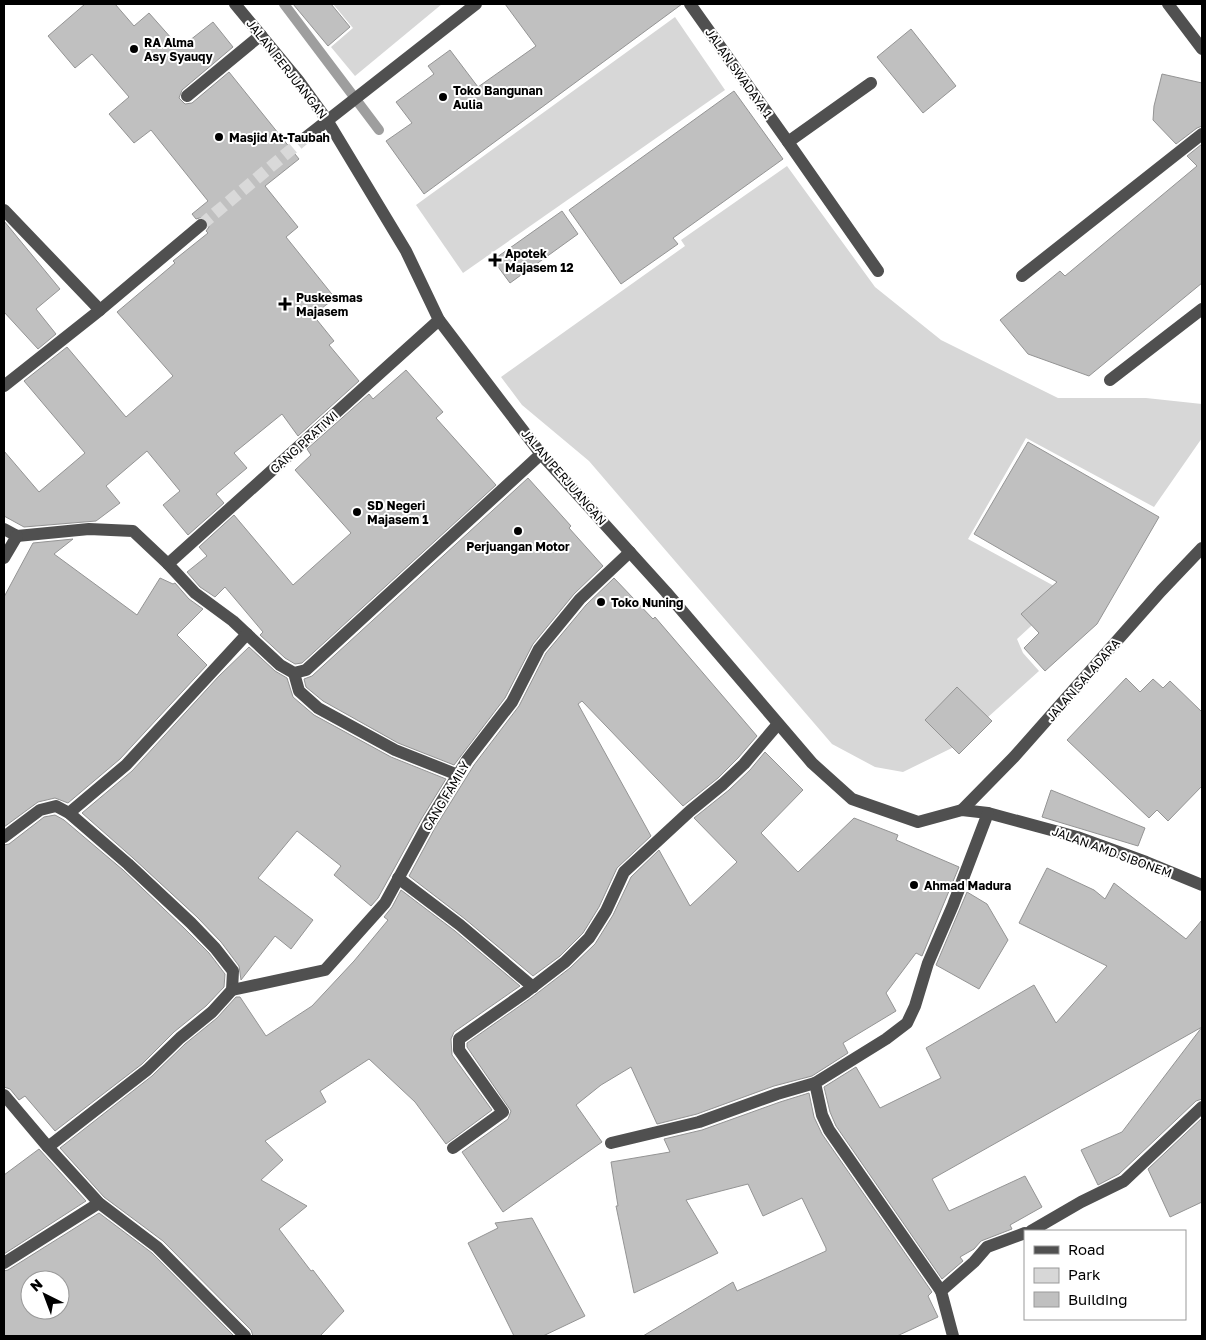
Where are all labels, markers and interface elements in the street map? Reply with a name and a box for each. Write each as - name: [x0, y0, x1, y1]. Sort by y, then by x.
- street label: JALAN PERJUANGAN: [243, 16, 331, 122]
- street label: JALAN SWADAYA 1: [702, 25, 776, 121]
- place label: RA Alma Asy Syauqy: [144, 35, 213, 64]
- marker: RA Alma Asy Syauqy: [128, 43, 140, 55]
- place label: Toko Bangunan Aulia: [453, 83, 543, 112]
- marker: Toko Bangunan Aulia: [437, 91, 449, 103]
- place label: Masjid At-Taubah: [229, 130, 330, 145]
- marker: Masjid At-Taubah: [213, 131, 225, 143]
- place label: Apotek Majasem 12: [505, 246, 574, 275]
- marker: Apotek Majasem 12: [489, 254, 501, 266]
- place label: Puskesmas Majasem: [296, 290, 363, 319]
- marker: Puskesmas Majasem: [278, 297, 292, 311]
- street label: GANG PRATIWI: [267, 408, 341, 476]
- street label: JALAN PERJUANGAN: [518, 426, 610, 528]
- place label: SD Negeri Majasem 1: [367, 498, 428, 527]
- marker: SD Negeri Majasem 1: [351, 506, 363, 518]
- marker: Perjuangan Motor: [512, 525, 524, 537]
- place label: Perjuangan Motor: [466, 539, 570, 554]
- place label: Toko Nuning: [611, 595, 683, 610]
- marker: Toko Nuning: [595, 596, 607, 608]
- street label: JALAN SALADARA: [1043, 635, 1123, 725]
- street label: GANG FAMILY: [419, 758, 473, 833]
- street label: JALAN AMD SIBONEM: [1050, 823, 1174, 881]
- place label: Ahmad Madura: [924, 878, 1011, 893]
- marker: Ahmad Madura: [908, 879, 920, 891]
- legend: [1024, 1230, 1186, 1320]
- text: Road: [1068, 1240, 1105, 1258]
- text: Park: [1068, 1265, 1101, 1283]
- north arrow: [20, 1270, 70, 1320]
- text: N: [26, 1275, 46, 1295]
- text: Building: [1068, 1290, 1128, 1308]

